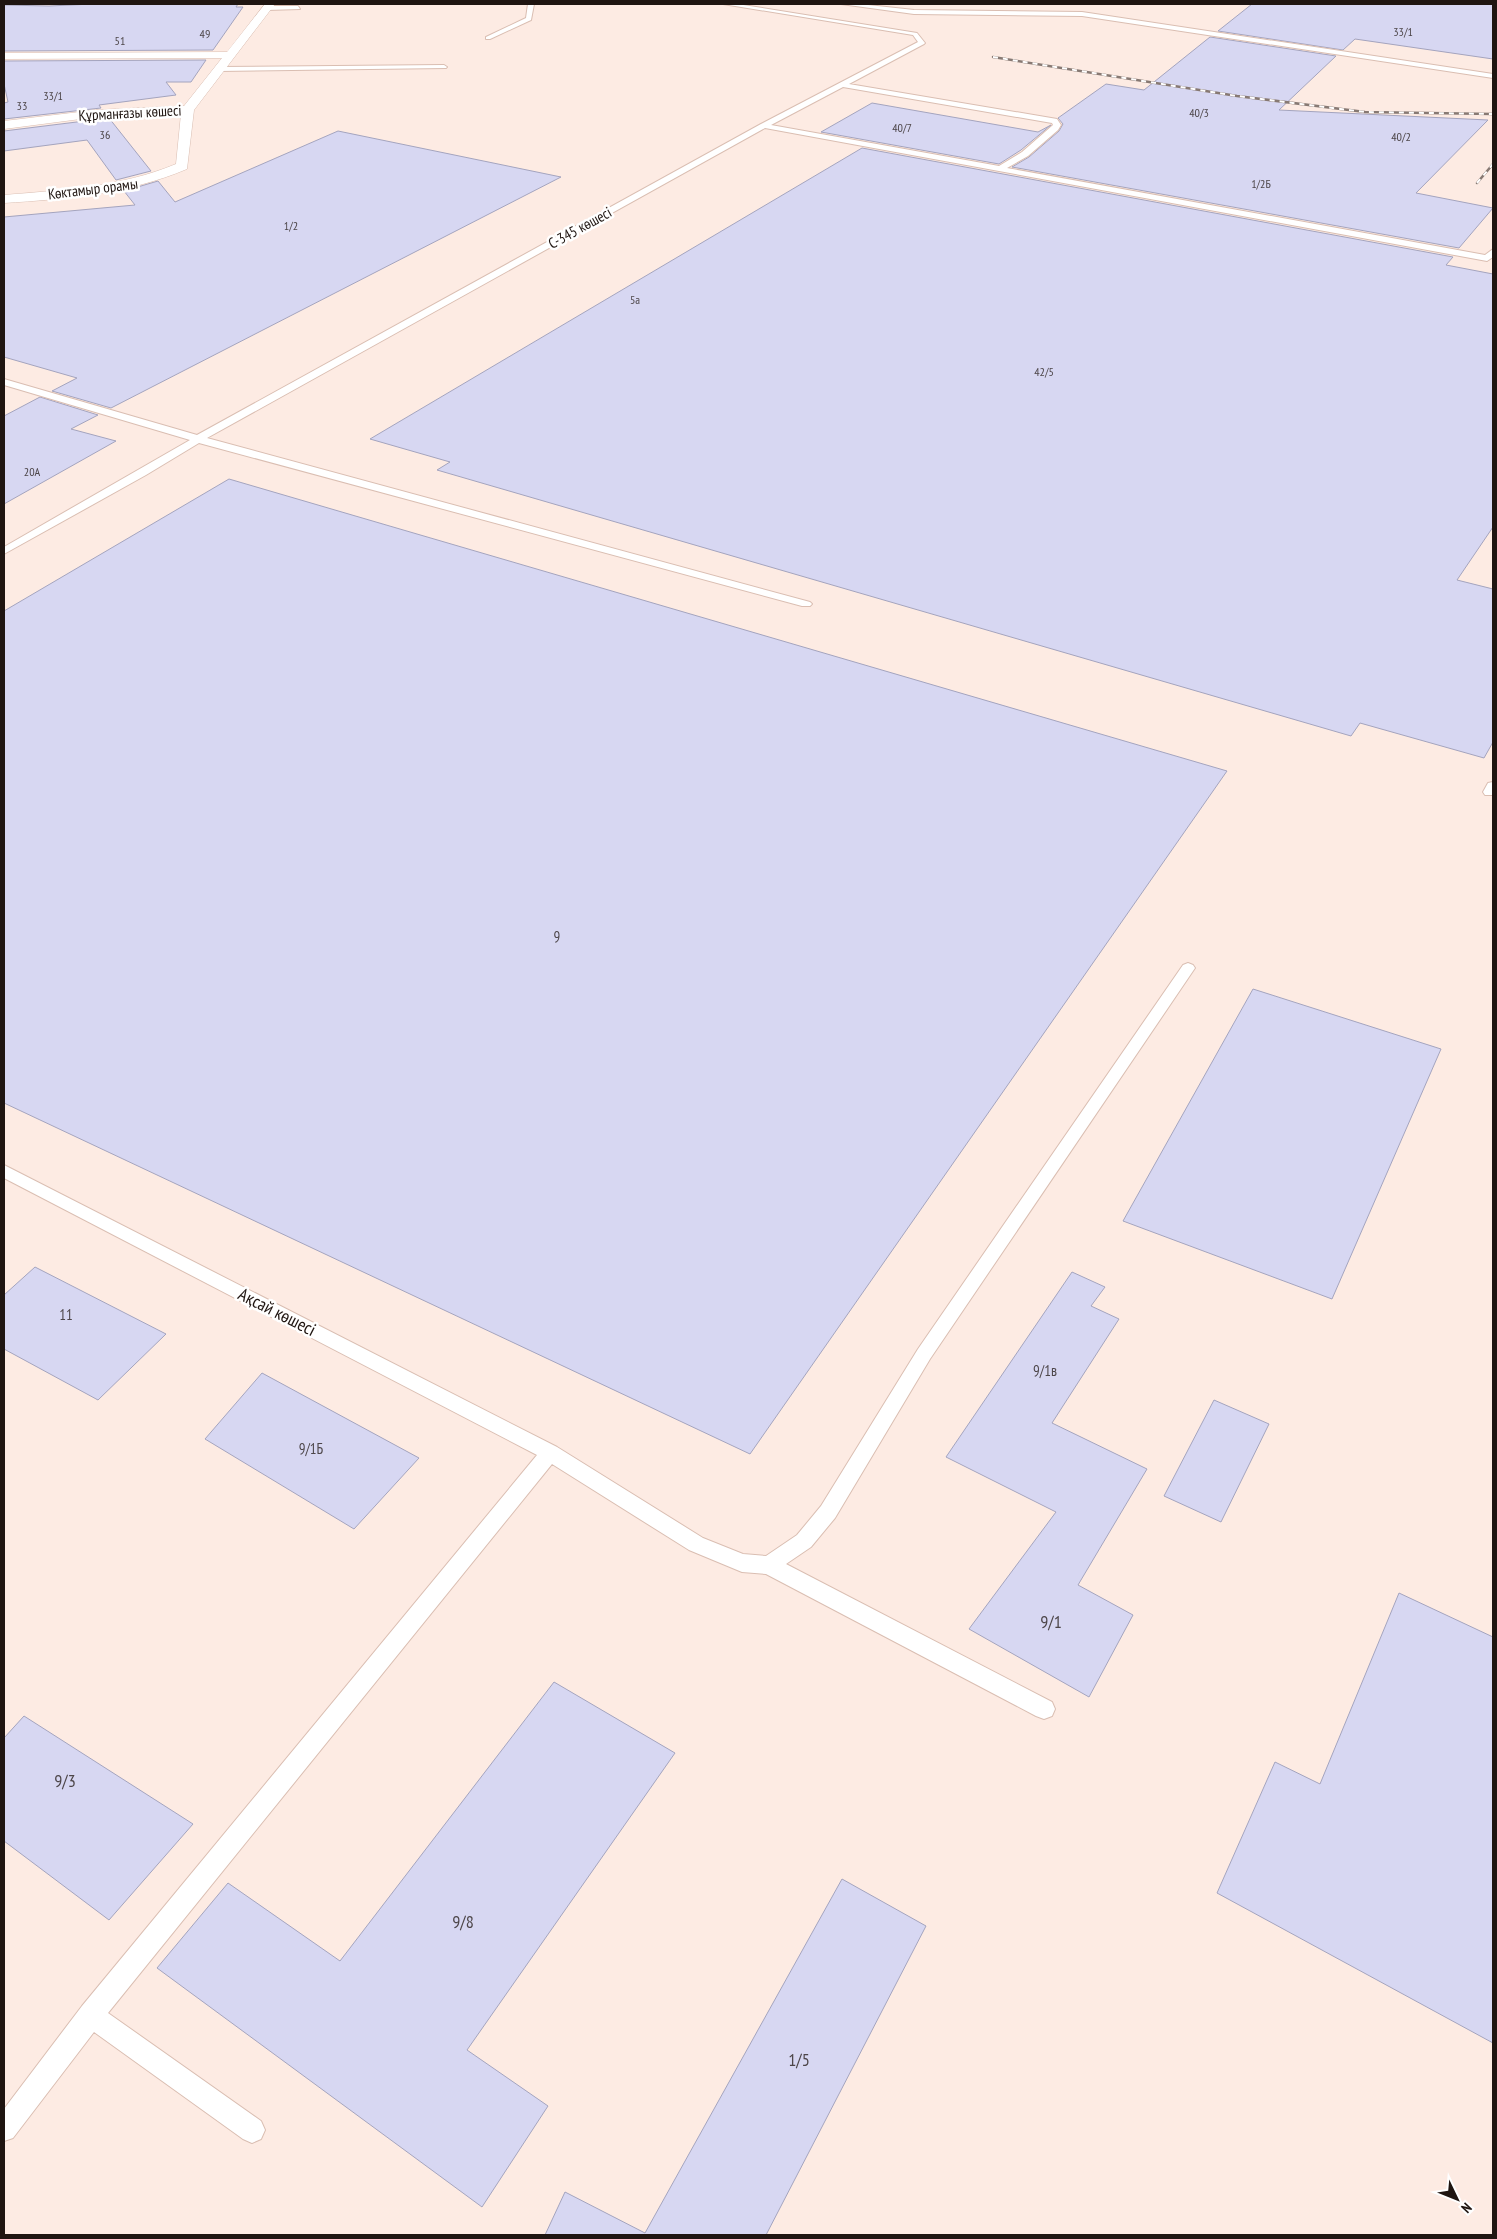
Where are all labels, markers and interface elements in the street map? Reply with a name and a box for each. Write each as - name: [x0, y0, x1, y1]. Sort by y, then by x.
- house number: 33/1: [1393, 24, 1413, 39]
- house number: 49: [200, 26, 210, 41]
- house number: 51: [115, 33, 125, 48]
- house number: 33/1: [43, 88, 63, 103]
- house number: 33: [17, 98, 27, 113]
- street label: Құрманғазы көшесі: [78, 100, 182, 125]
- house number: 40/3: [1189, 105, 1209, 120]
- house number: 40/7: [892, 120, 912, 135]
- house number: 36: [100, 127, 110, 142]
- house number: 40/2: [1391, 129, 1411, 144]
- street label: Көктамыр орамы: [47, 174, 139, 203]
- house number: 1/2Б: [1251, 176, 1271, 191]
- street label: С-345 көшесі: [545, 202, 615, 253]
- house number: 1/2: [284, 218, 298, 233]
- house number: 5а: [630, 292, 640, 307]
- house number: 42/5: [1034, 364, 1054, 379]
- house number: 20А: [24, 464, 41, 479]
- house number: 9: [554, 927, 560, 946]
- street label: Ақсай көшесі: [235, 1282, 320, 1341]
- house number: 11: [59, 1305, 73, 1324]
- house number: 9/1в: [1033, 1361, 1057, 1380]
- house number: 9/1Б: [299, 1439, 324, 1458]
- house number: 9/1: [1040, 1610, 1062, 1633]
- house number: 9/3: [54, 1769, 76, 1792]
- house number: 9/8: [452, 1910, 474, 1933]
- house number: 1/5: [788, 2048, 810, 2071]
- north arrow: [1432, 2174, 1482, 2224]
- text: N: [1457, 2199, 1476, 2217]

